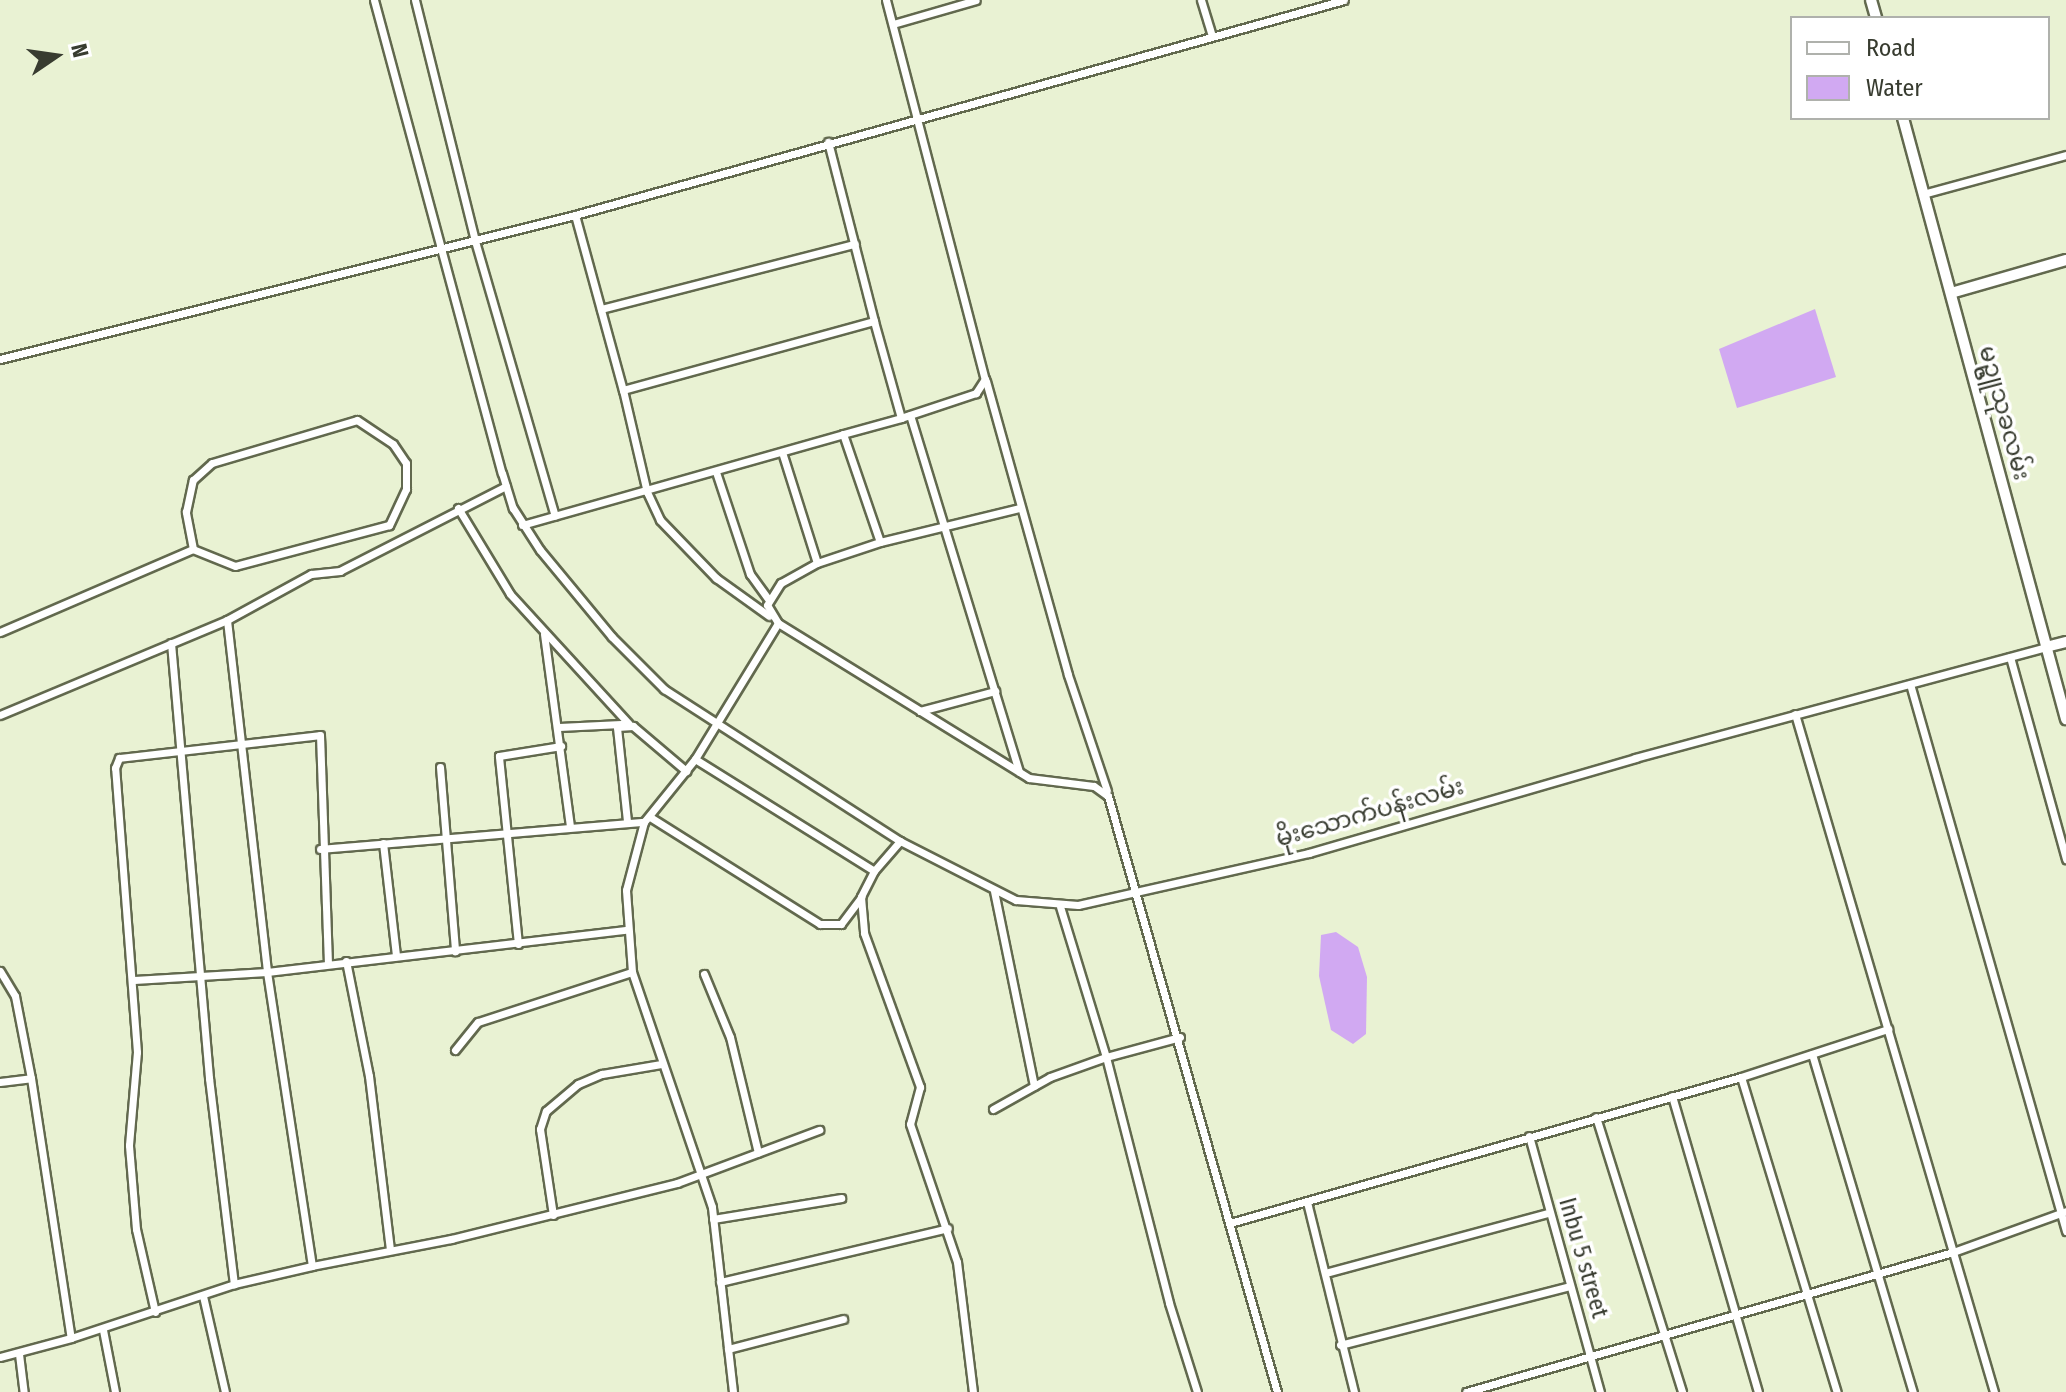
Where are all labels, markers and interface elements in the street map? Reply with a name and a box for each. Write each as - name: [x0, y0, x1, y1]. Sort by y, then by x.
- north arrow: [16, 16, 96, 96]
- legend: [1790, 16, 2050, 120]
- text: Road: [1866, 34, 1916, 62]
- text: N: [65, 41, 95, 60]
- text: Water: [1866, 74, 1923, 102]
- street label: မဥ္ဇူသုခလမ်း: [1972, 343, 2036, 483]
- street label: မိုးသောက်ပန်းလမ်း: [1273, 772, 1467, 854]
- street label: Inbu 5 street: [1552, 1194, 1614, 1322]

